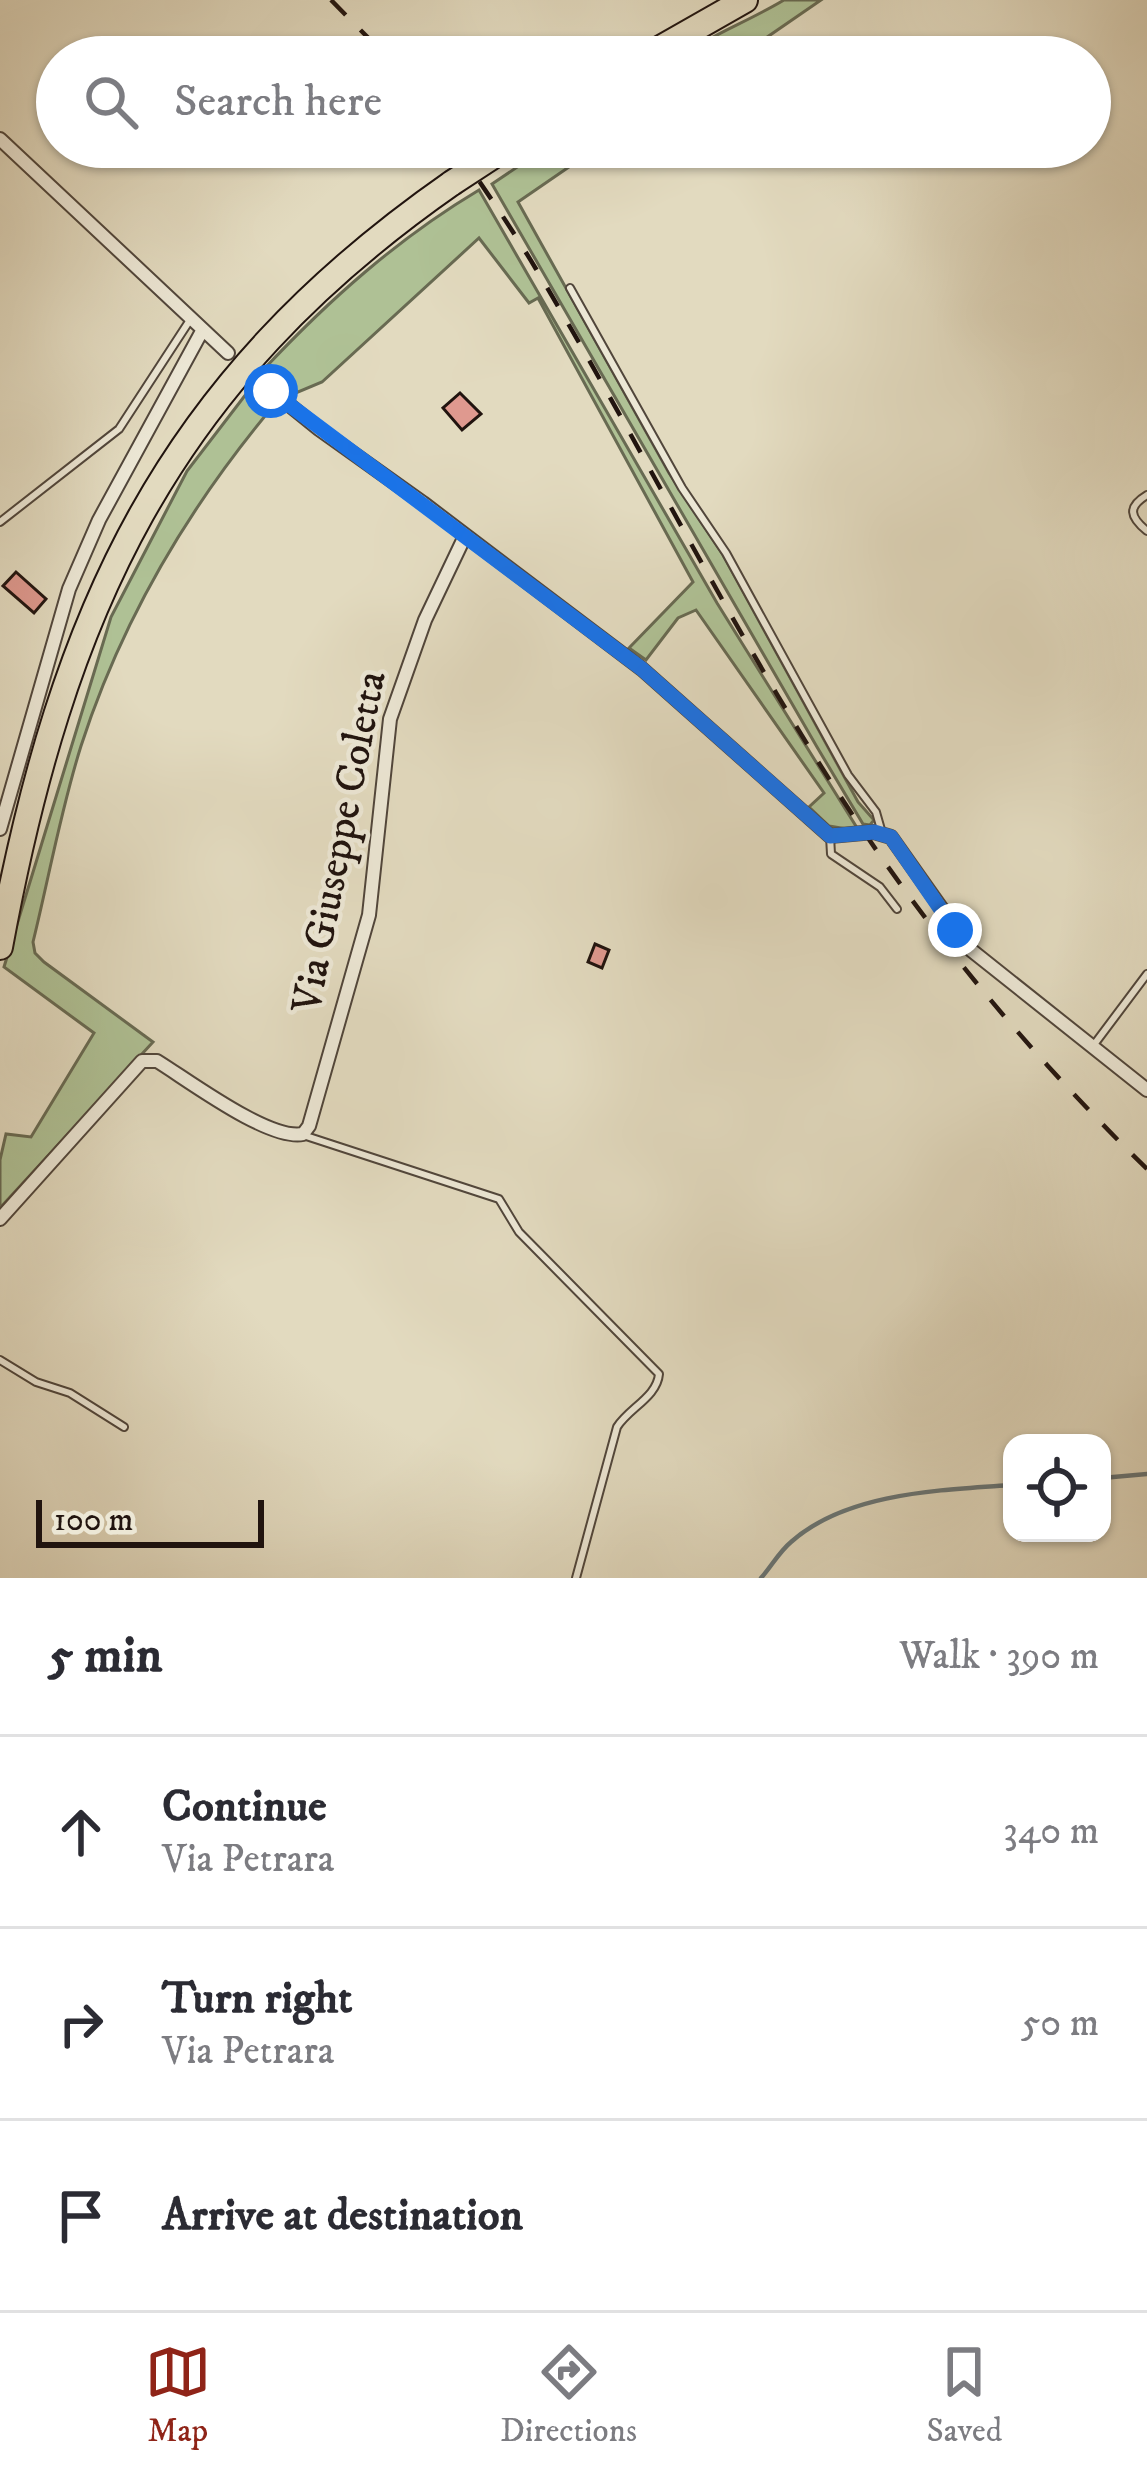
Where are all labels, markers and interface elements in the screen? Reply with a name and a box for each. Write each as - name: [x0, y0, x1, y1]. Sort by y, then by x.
- search box: [36, 36, 1111, 168]
- icon: search: [78, 69, 144, 135]
- text: Search here: [174, 74, 382, 130]
- route start: [244, 364, 298, 418]
- street label: Via Giuseppe Coletta: [281, 667, 399, 1018]
- route end: [928, 903, 982, 957]
- map controls: [1003, 1434, 1111, 1542]
- button: locate: [1003, 1434, 1111, 1542]
- scale bar: [36, 1494, 264, 1547]
- text: 100 m: [54, 1500, 133, 1541]
- text: 5 min: [48, 1624, 162, 1688]
- text: Walk · 390 m: [899, 1632, 1099, 1681]
- text: Continue: [162, 1779, 327, 1835]
- icon: ahead: [48, 1799, 114, 1865]
- text: 340 m: [1003, 1807, 1099, 1856]
- text: Via Petrara: [162, 1835, 334, 1884]
- text: Turn right: [162, 1971, 352, 2027]
- icon: right: [48, 1991, 114, 2057]
- text: 50 m: [1021, 1999, 1099, 2048]
- text: Via Petrara: [162, 2027, 334, 2076]
- icon: arrive: [48, 2183, 114, 2249]
- text: Arrive at destination: [162, 2188, 523, 2244]
- tab: Map: [145, 2339, 211, 2452]
- tab: Directions: [500, 2339, 637, 2452]
- tab: Saved: [926, 2339, 1002, 2452]

